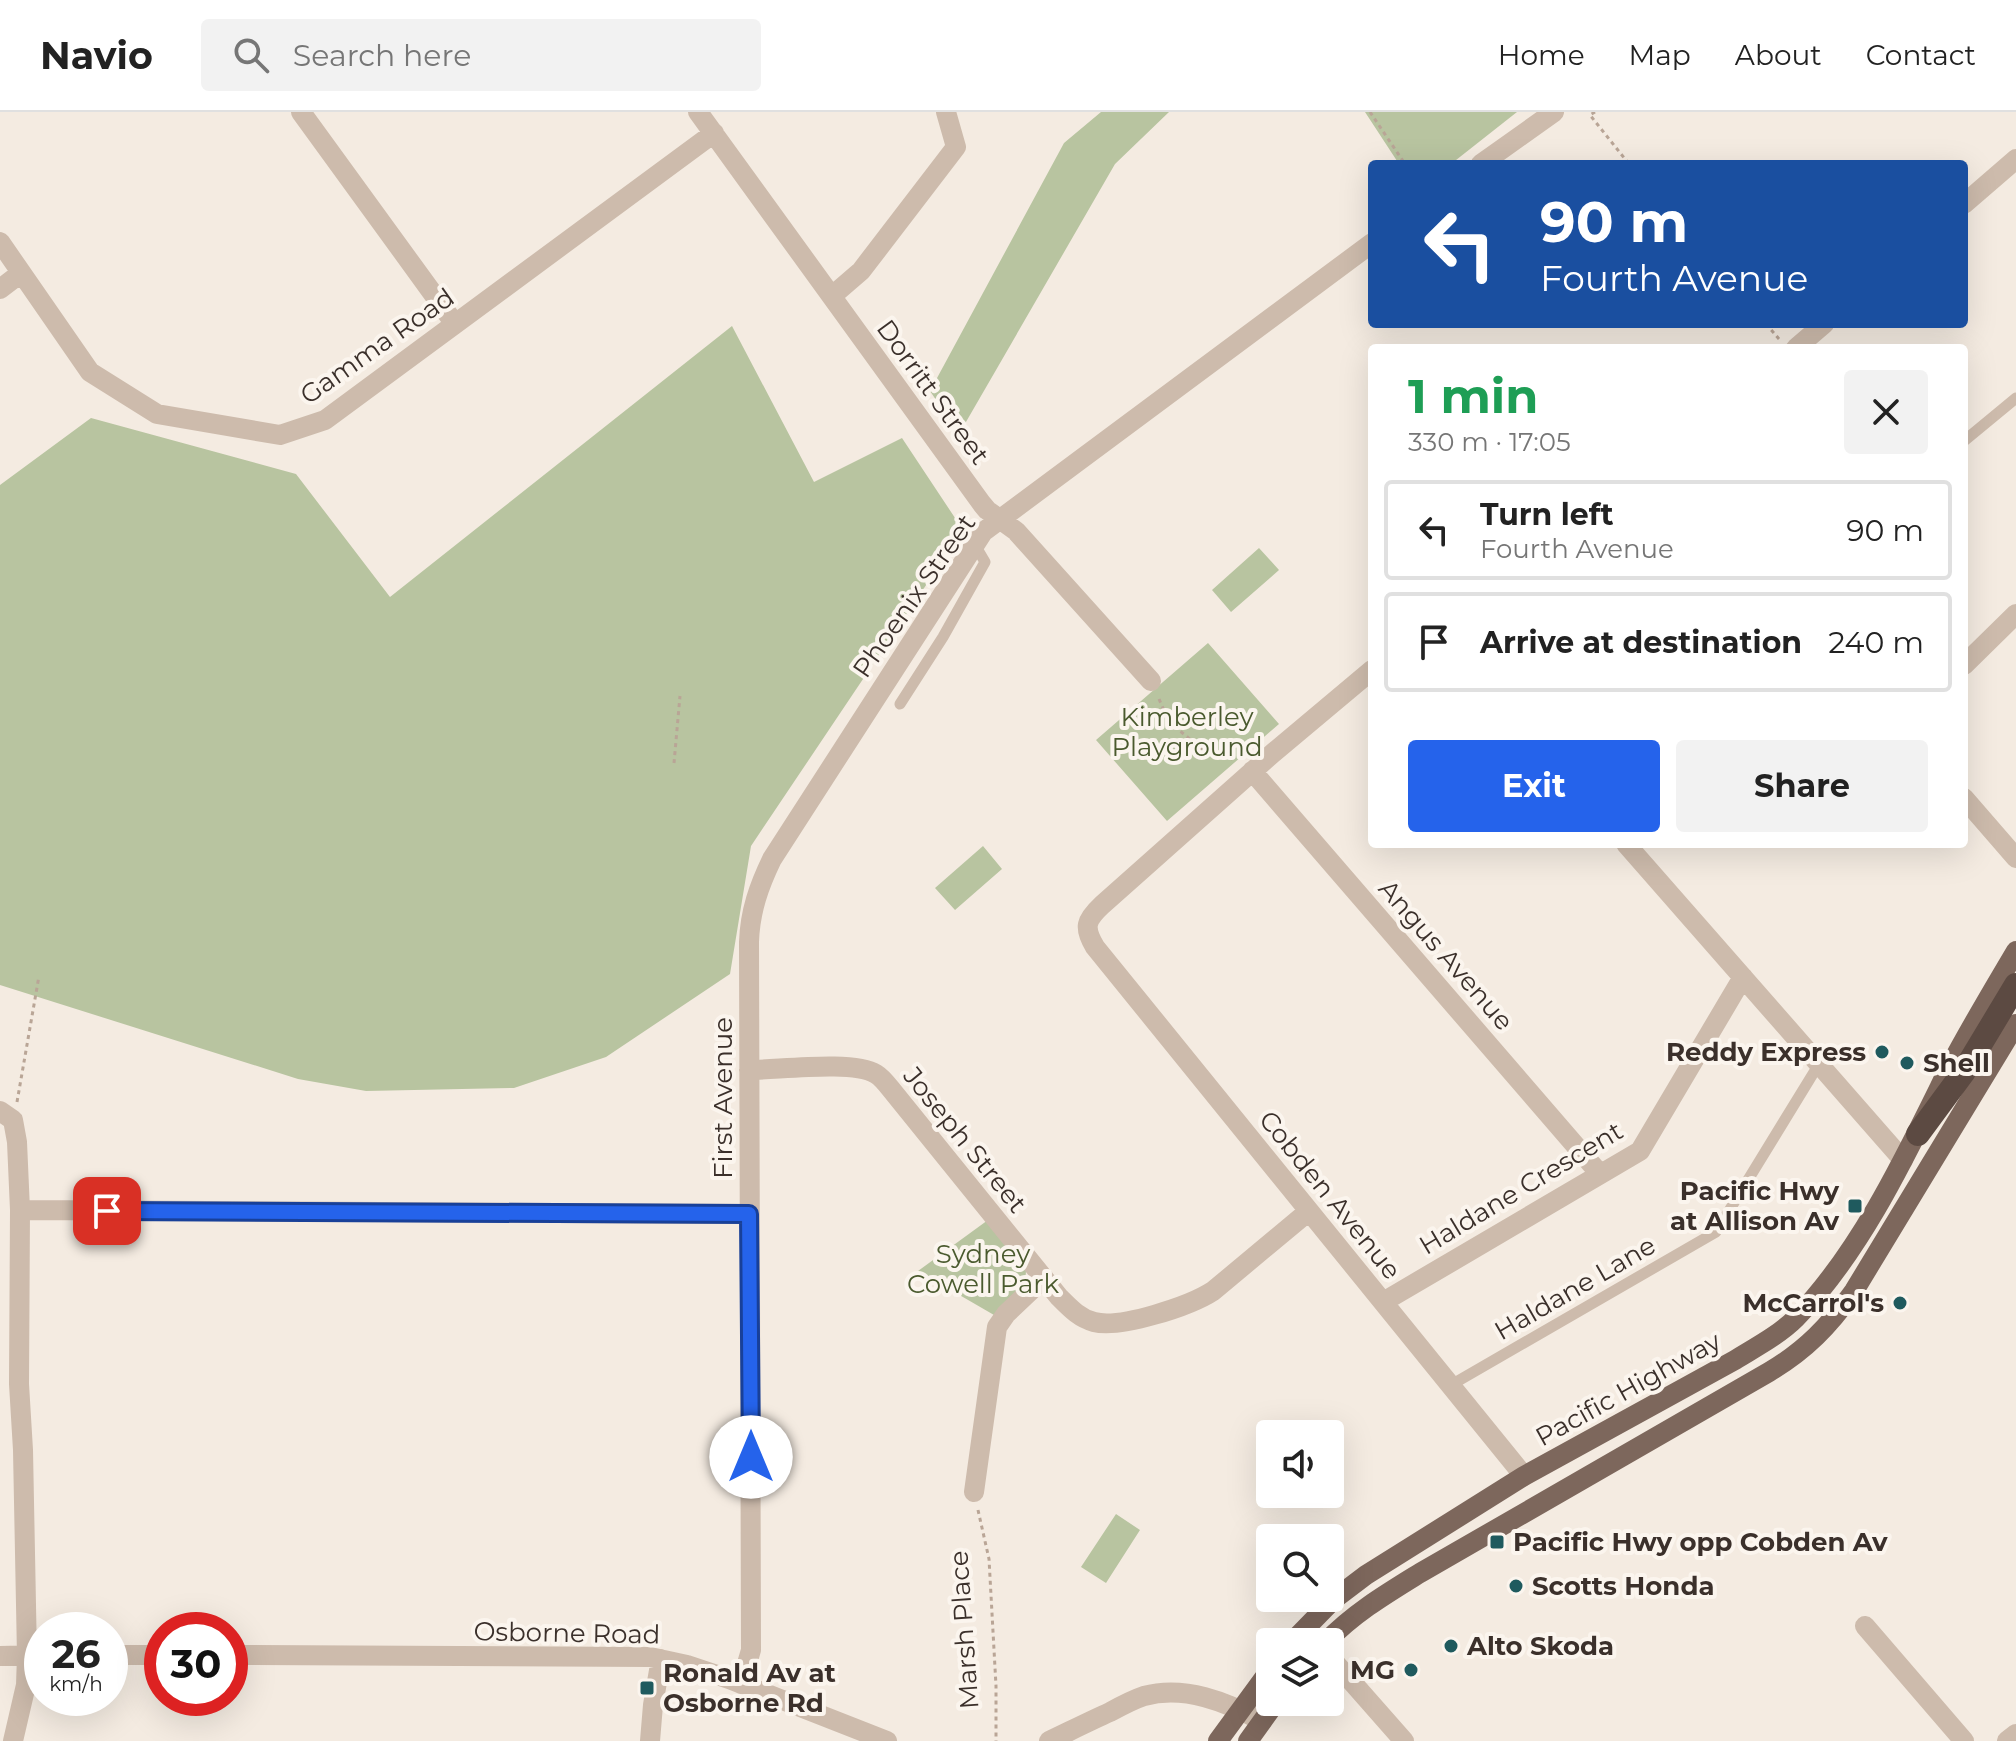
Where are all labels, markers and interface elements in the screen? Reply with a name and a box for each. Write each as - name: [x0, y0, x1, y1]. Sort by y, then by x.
- search box: [201, 19, 761, 91]
- text: Navio: [40, 32, 153, 79]
- icon: search: [229, 33, 273, 77]
- text: Search here: [293, 37, 471, 74]
- text: Home: [1498, 38, 1585, 72]
- text: Map: [1629, 38, 1691, 72]
- text: About: [1735, 38, 1822, 72]
- text: Contact: [1866, 38, 1976, 72]
- text: 90 m: [1540, 188, 1688, 256]
- icon: left: [1408, 192, 1512, 296]
- text: Fourth Avenue: [1540, 256, 1808, 300]
- street label: Gamma Road: [294, 281, 460, 411]
- street label: Dorritt Street: [870, 313, 996, 471]
- text: 1 min: [1408, 367, 1538, 425]
- button: close: [1844, 370, 1928, 454]
- text: 330 m · 17:05: [1408, 426, 1571, 458]
- text: Turn left: [1480, 496, 1613, 533]
- street label: Phoenix Street: [846, 508, 982, 684]
- icon: left: [1412, 508, 1456, 552]
- text: 90 m: [1846, 512, 1924, 549]
- text: Fourth Avenue: [1480, 533, 1674, 565]
- icon: arrive: [1412, 620, 1456, 664]
- text: Arrive at destination: [1480, 624, 1802, 661]
- text: 240 m: [1828, 624, 1924, 661]
- park label: Kimberley Playground: [1111, 701, 1263, 763]
- button: Exit: [1408, 740, 1660, 832]
- button: Share: [1676, 740, 1928, 832]
- street label: Angus Avenue: [1372, 873, 1520, 1037]
- street label: First Avenue: [707, 1017, 739, 1179]
- place label: Reddy Express: [1666, 1036, 1866, 1068]
- marker: Reddy Express: [1873, 1043, 1891, 1061]
- place label: Shell: [1923, 1047, 1990, 1079]
- marker: Shell: [1898, 1054, 1916, 1072]
- street label: Joseph Street: [896, 1060, 1034, 1219]
- street label: Cobden Avenue: [1252, 1104, 1408, 1286]
- street label: Haldane Crescent: [1413, 1115, 1629, 1261]
- place label: Pacific Hwy at Allison Av: [1670, 1175, 1839, 1237]
- pin: [73, 1177, 141, 1245]
- icon: arrive: [85, 1189, 129, 1233]
- marker: Pacific Hwy at Allison Av: [1846, 1197, 1864, 1215]
- street label: Haldane Lane: [1489, 1229, 1661, 1347]
- park label: Sydney Cowell Park: [907, 1238, 1060, 1300]
- place label: McCarrol's: [1742, 1287, 1884, 1319]
- marker: McCarrol's: [1891, 1294, 1909, 1312]
- street label: Pacific Highway: [1530, 1324, 1727, 1453]
- position arrow: [709, 1415, 793, 1499]
- map controls: [1256, 1420, 1344, 1716]
- button: sound: [1256, 1420, 1344, 1508]
- button: search: [1256, 1524, 1344, 1612]
- place label: Pacific Hwy opp Cobden Av: [1513, 1526, 1888, 1558]
- marker: Pacific Hwy opp Cobden Av: [1488, 1533, 1506, 1551]
- street label: Marsh Place: [943, 1550, 985, 1710]
- place label: Scotts Honda: [1532, 1570, 1714, 1602]
- marker: Scotts Honda: [1507, 1577, 1525, 1595]
- speed limit sign: 30: [144, 1612, 248, 1716]
- street label: Osborne Road: [473, 1615, 661, 1651]
- button: layers: [1256, 1628, 1344, 1716]
- text: 26: [51, 1629, 101, 1678]
- place label: Alto Skoda: [1466, 1630, 1614, 1662]
- marker: Alto Skoda: [1442, 1637, 1460, 1655]
- place label: MG: [1350, 1654, 1395, 1686]
- place label: Ronald Av at Osborne Rd: [663, 1657, 836, 1719]
- marker: MG: [1402, 1661, 1420, 1679]
- text: km/h: [49, 1672, 103, 1696]
- marker: Ronald Av at Osborne Rd: [638, 1679, 656, 1697]

